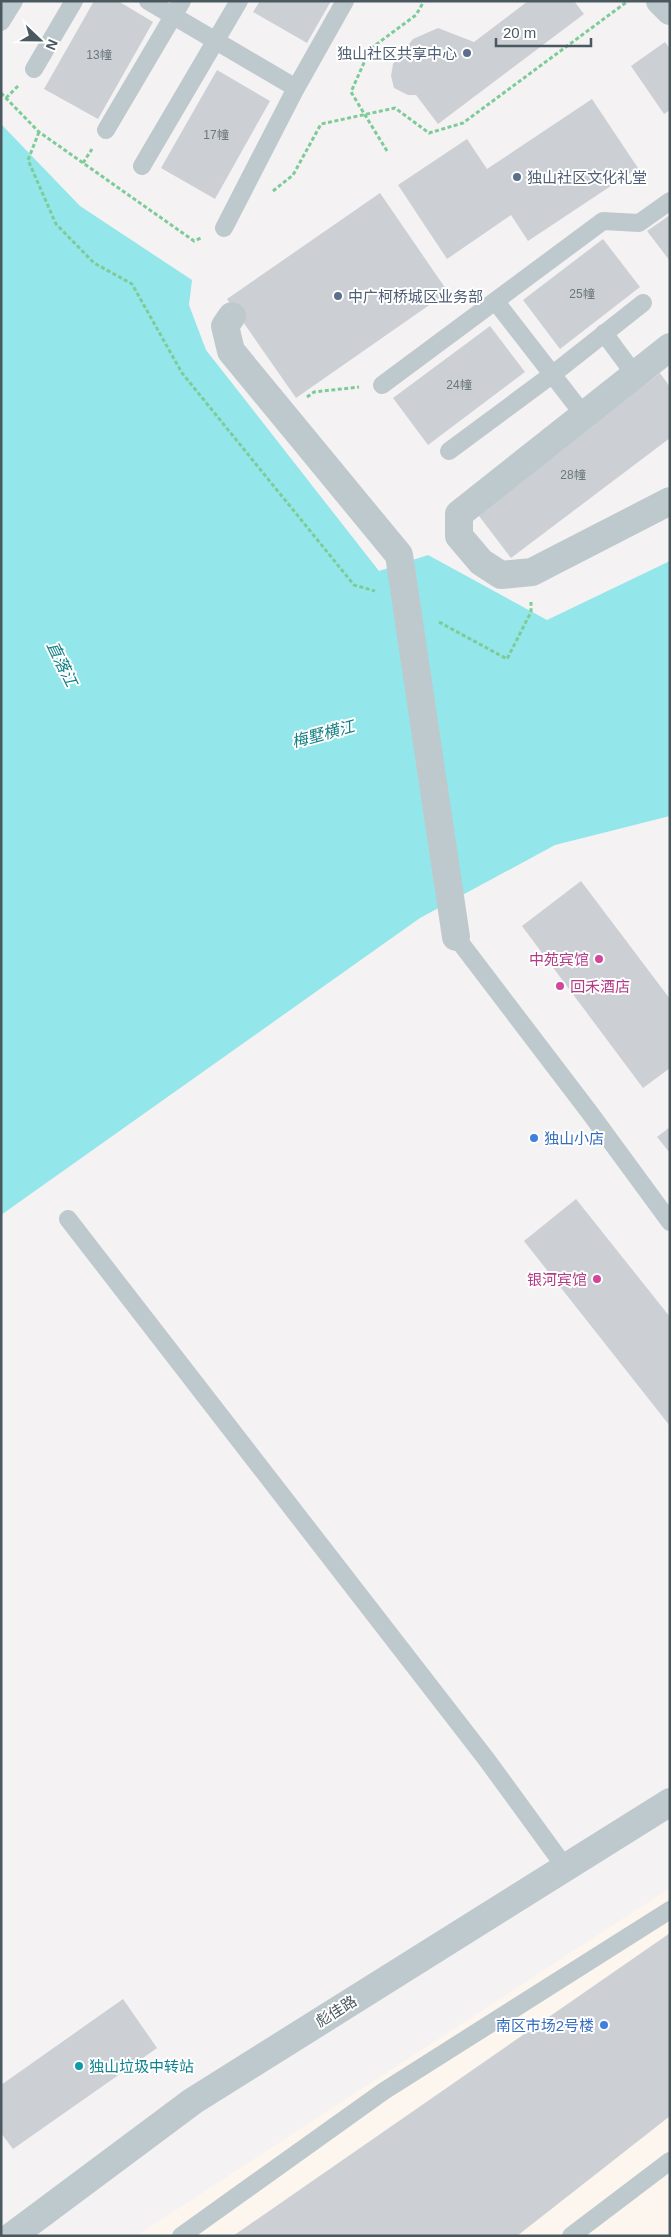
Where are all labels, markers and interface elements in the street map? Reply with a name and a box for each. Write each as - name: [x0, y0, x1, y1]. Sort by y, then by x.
- north arrow: [15, 15, 65, 65]
- scale bar: [496, 15, 591, 47]
- text: 20 m: [503, 24, 536, 41]
- text: N: [43, 37, 61, 53]
- place label: 独山社区共享中心: [337, 45, 457, 62]
- marker: 独山社区共享中心: [461, 47, 473, 59]
- house number: 13幢: [86, 48, 112, 62]
- house number: 17幢: [203, 128, 229, 142]
- place label: 独山社区文化礼堂: [527, 169, 647, 186]
- marker: 独山社区文化礼堂: [511, 171, 523, 183]
- house number: 25幢: [569, 287, 595, 301]
- place label: 中广柯桥城区业务部: [348, 288, 483, 305]
- marker: 中广柯桥城区业务部: [332, 290, 344, 302]
- house number: 24幢: [446, 378, 472, 392]
- house number: 28幢: [560, 468, 586, 482]
- water label: 直落江: [44, 639, 81, 691]
- water label: 梅墅横江: [290, 717, 358, 750]
- place label: 中苑宾馆: [529, 951, 589, 968]
- marker: 中苑宾馆: [593, 953, 605, 965]
- place label: 回禾酒店: [570, 978, 630, 995]
- marker: 回禾酒店: [554, 980, 566, 992]
- place label: 独山小店: [544, 1130, 604, 1147]
- marker: 独山小店: [528, 1132, 540, 1144]
- place label: 银河宾馆: [527, 1271, 587, 1288]
- marker: 银河宾馆: [591, 1273, 603, 1285]
- street label: 彪佳路: [312, 1992, 360, 2030]
- place label: 南区市场2号楼: [496, 2017, 594, 2034]
- marker: 南区市场2号楼: [598, 2019, 610, 2031]
- place label: 独山垃圾中转站: [89, 2058, 194, 2075]
- marker: 独山垃圾中转站: [73, 2060, 85, 2072]

